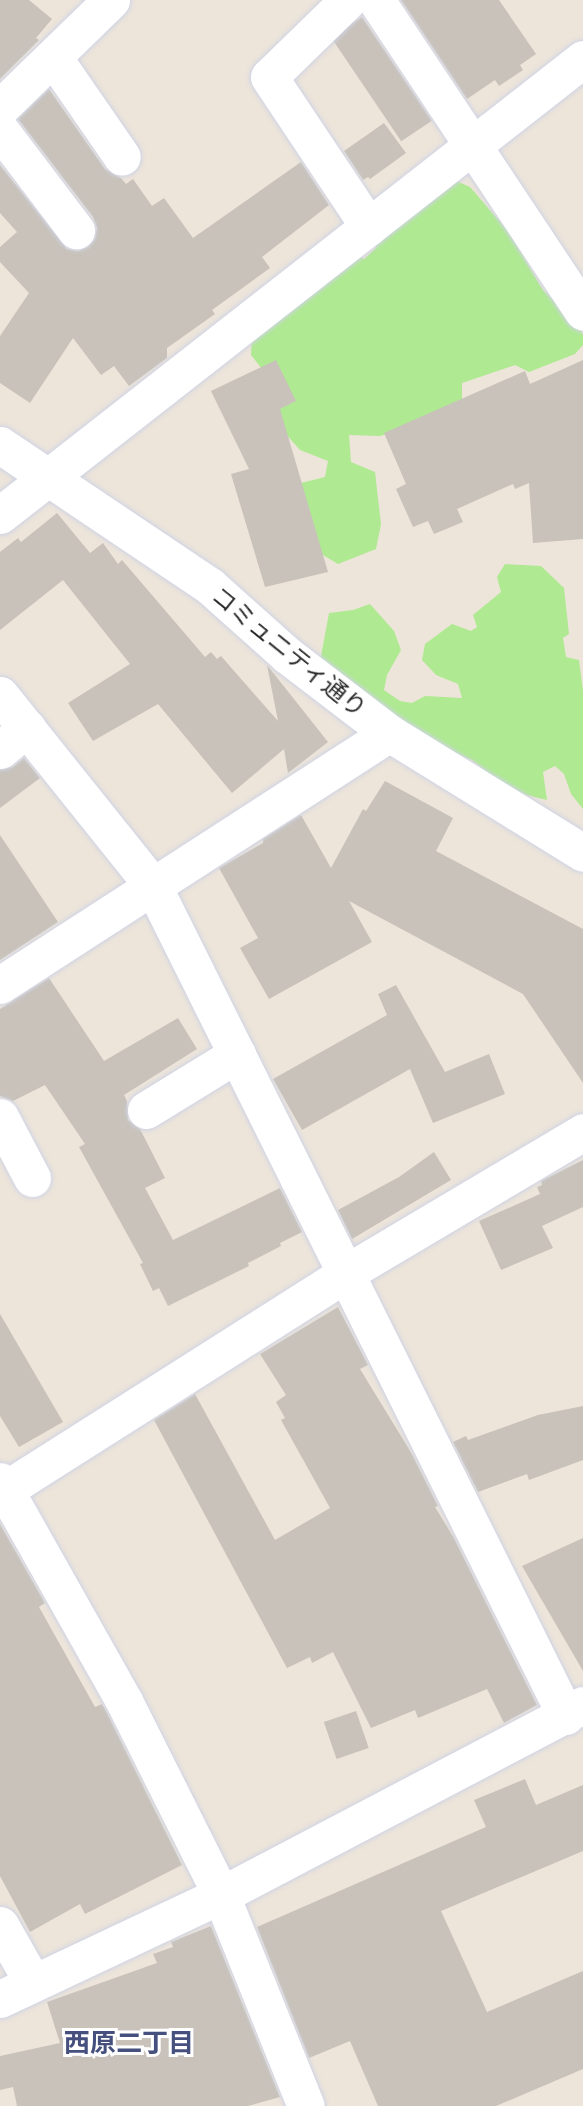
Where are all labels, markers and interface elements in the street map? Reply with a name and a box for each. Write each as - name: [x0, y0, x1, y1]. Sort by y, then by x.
- street label: コミュニティ通り: [205, 580, 373, 724]
- district label: 西原二丁目: [64, 2028, 194, 2060]

